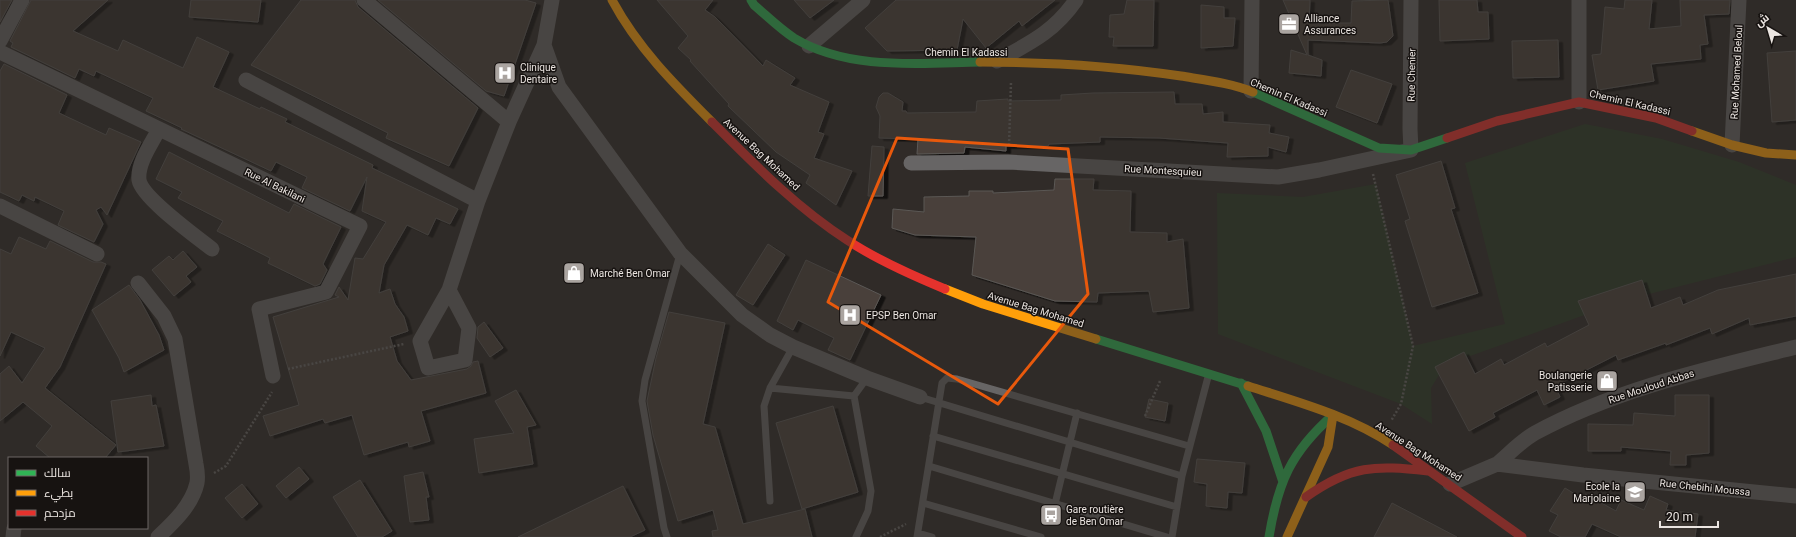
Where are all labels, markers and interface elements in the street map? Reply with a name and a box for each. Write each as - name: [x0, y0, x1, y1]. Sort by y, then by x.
- north arrow: [1748, 8, 1788, 48]
- office icon: Alliance Assurances: [1276, 11, 1302, 37]
- text: ش: [1753, 11, 1772, 30]
- place label: Alliance Assurances: [1304, 13, 1356, 36]
- street label: Rue Mohamed Beloul: [1729, 24, 1744, 120]
- street label: Chemin El Kadassi: [925, 47, 1007, 58]
- street label: Rue Chenier: [1406, 48, 1417, 102]
- hospital icon: Clinique Dentaire: [492, 60, 518, 86]
- place label: Clinique Dentaire: [520, 62, 557, 85]
- street label: Chemin El Kadassi: [1249, 76, 1329, 119]
- street label: Chemin El Kadassi: [1588, 88, 1671, 117]
- street label: Avenue Bag Mohamed: [721, 116, 802, 193]
- street label: Rue Montesquieu: [1124, 163, 1202, 178]
- street label: Rue Al Bakilani: [243, 166, 307, 205]
- shop icon: Marché Ben Omar: [561, 260, 587, 286]
- place label: Marché Ben Omar: [590, 268, 671, 279]
- street label: Avenue Bag Mohamed: [986, 290, 1085, 329]
- hospital icon: EPSP Ben Omar: [837, 302, 863, 328]
- place label: EPSP Ben Omar: [866, 310, 937, 321]
- street label: Rue Mouloud Abbas: [1607, 367, 1695, 406]
- shop icon: Boulangerie Patisserie: [1594, 368, 1620, 394]
- place label: Boulangerie Patisserie: [1539, 370, 1592, 393]
- street label: Avenue Bag Mohamed: [1374, 420, 1464, 483]
- legend: [8, 457, 148, 529]
- text: سالك: [44, 466, 71, 480]
- street label: Rue Chebihi Moussa: [1659, 477, 1751, 498]
- school or university icon: Ecole la Marjolaine: [1622, 479, 1648, 505]
- place label: Ecole la Marjolaine: [1573, 481, 1620, 504]
- text: بطيء: [44, 486, 73, 503]
- bus stop icon: Gare routière de Ben Omar: [1038, 502, 1064, 528]
- scale bar: [1660, 503, 1718, 529]
- place label: Gare routière de Ben Omar: [1066, 504, 1124, 527]
- text: مزدحم: [44, 506, 76, 521]
- text: 20 m: [1666, 510, 1693, 524]

